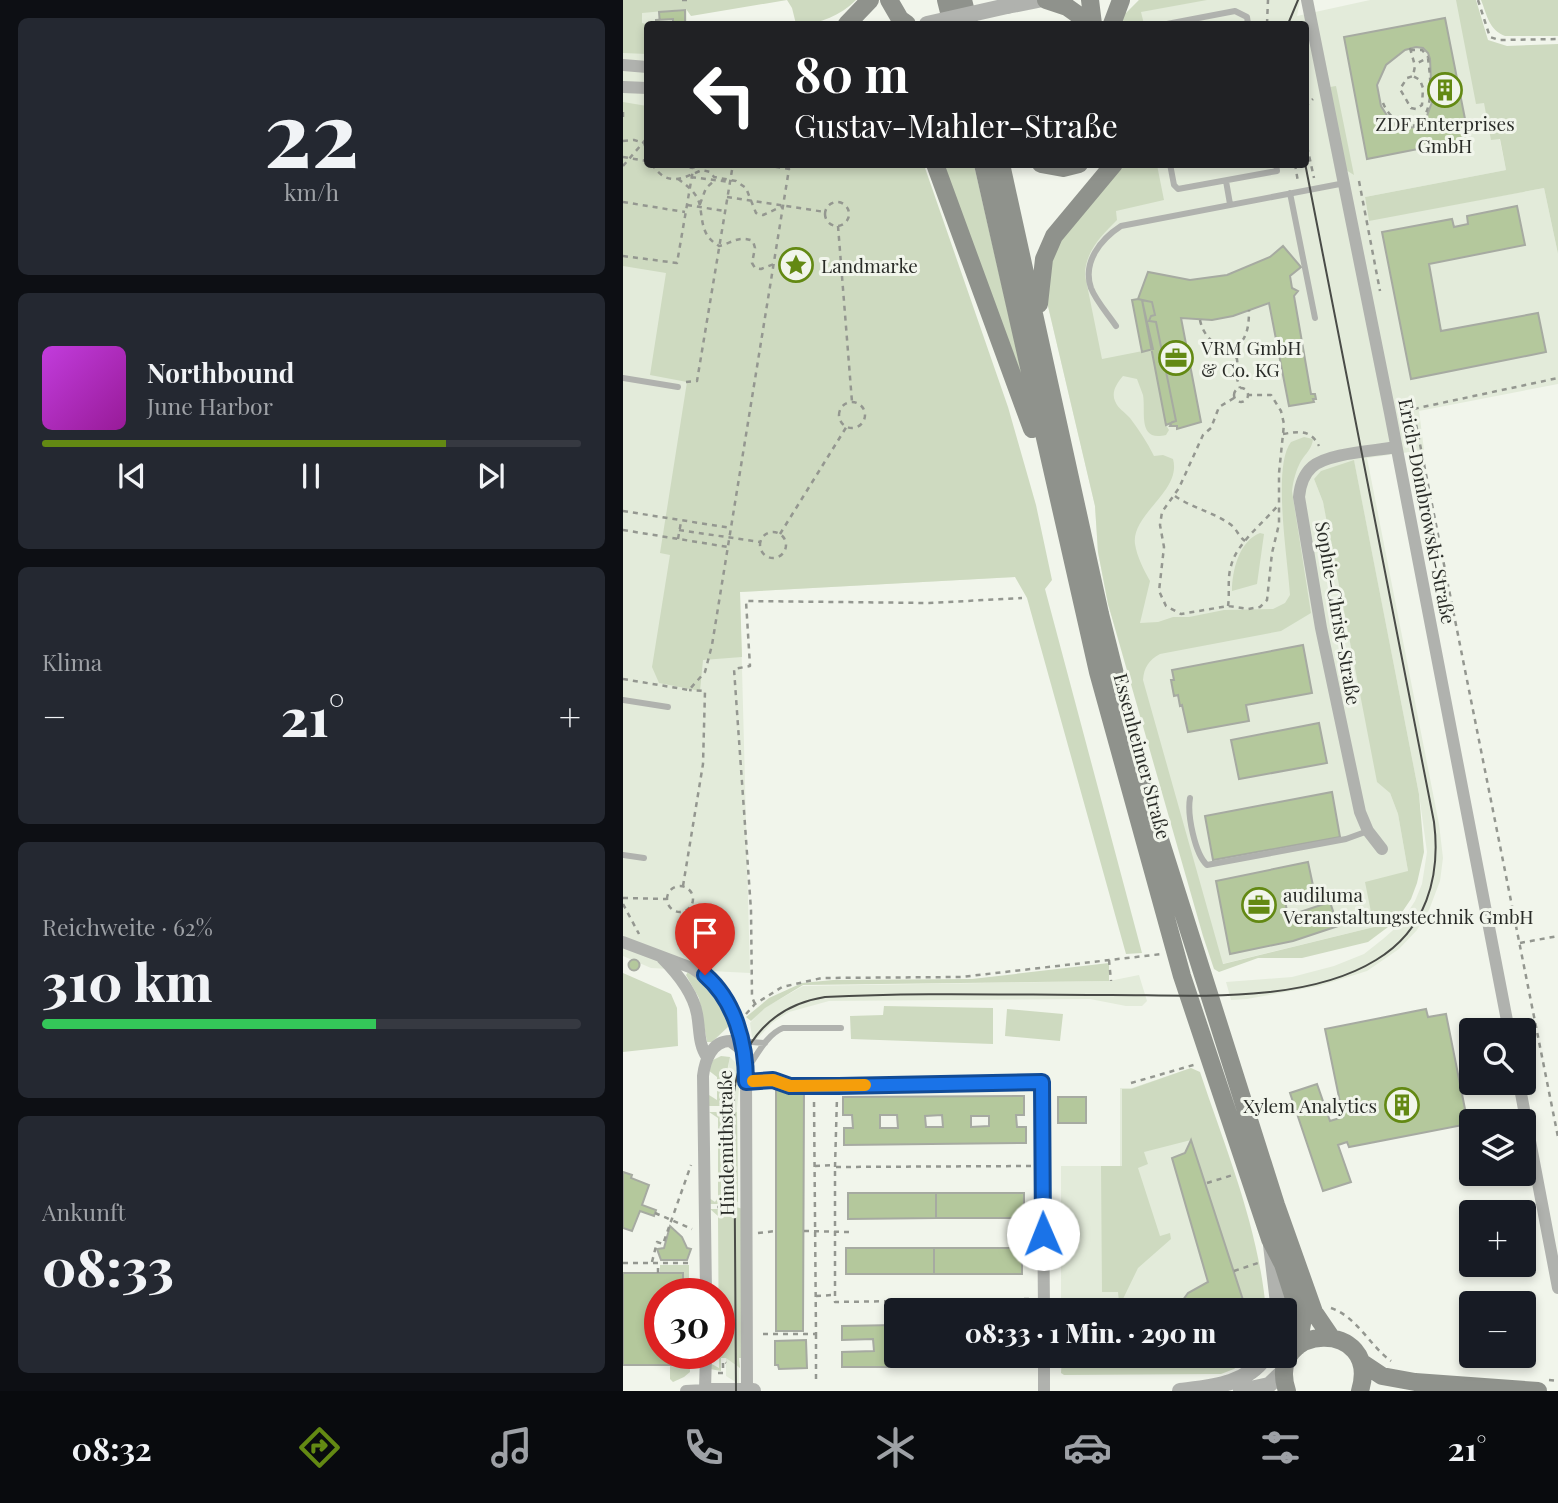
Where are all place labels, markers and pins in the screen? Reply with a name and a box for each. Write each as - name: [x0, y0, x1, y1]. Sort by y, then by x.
- building icon: ZDF Enterprises GmbH: [1426, 71, 1464, 109]
- place label: ZDF Enterprises GmbH: [1375, 110, 1515, 158]
- place icon: Landmarke: [777, 246, 815, 284]
- place label: Landmarke: [821, 252, 918, 278]
- place label: VRM GmbH & Co. KG: [1200, 334, 1302, 382]
- office icon: VRM GmbH & Co. KG: [1157, 339, 1195, 377]
- place label: audiluma Veranstaltungstechnik GmbH: [1282, 881, 1534, 929]
- office icon: audiluma Veranstaltungstechnik GmbH: [1240, 886, 1278, 924]
- pin: [675, 903, 735, 975]
- building icon: Xylem Analytics: [1383, 1086, 1421, 1124]
- place label: Xylem Analytics: [1243, 1092, 1377, 1118]

